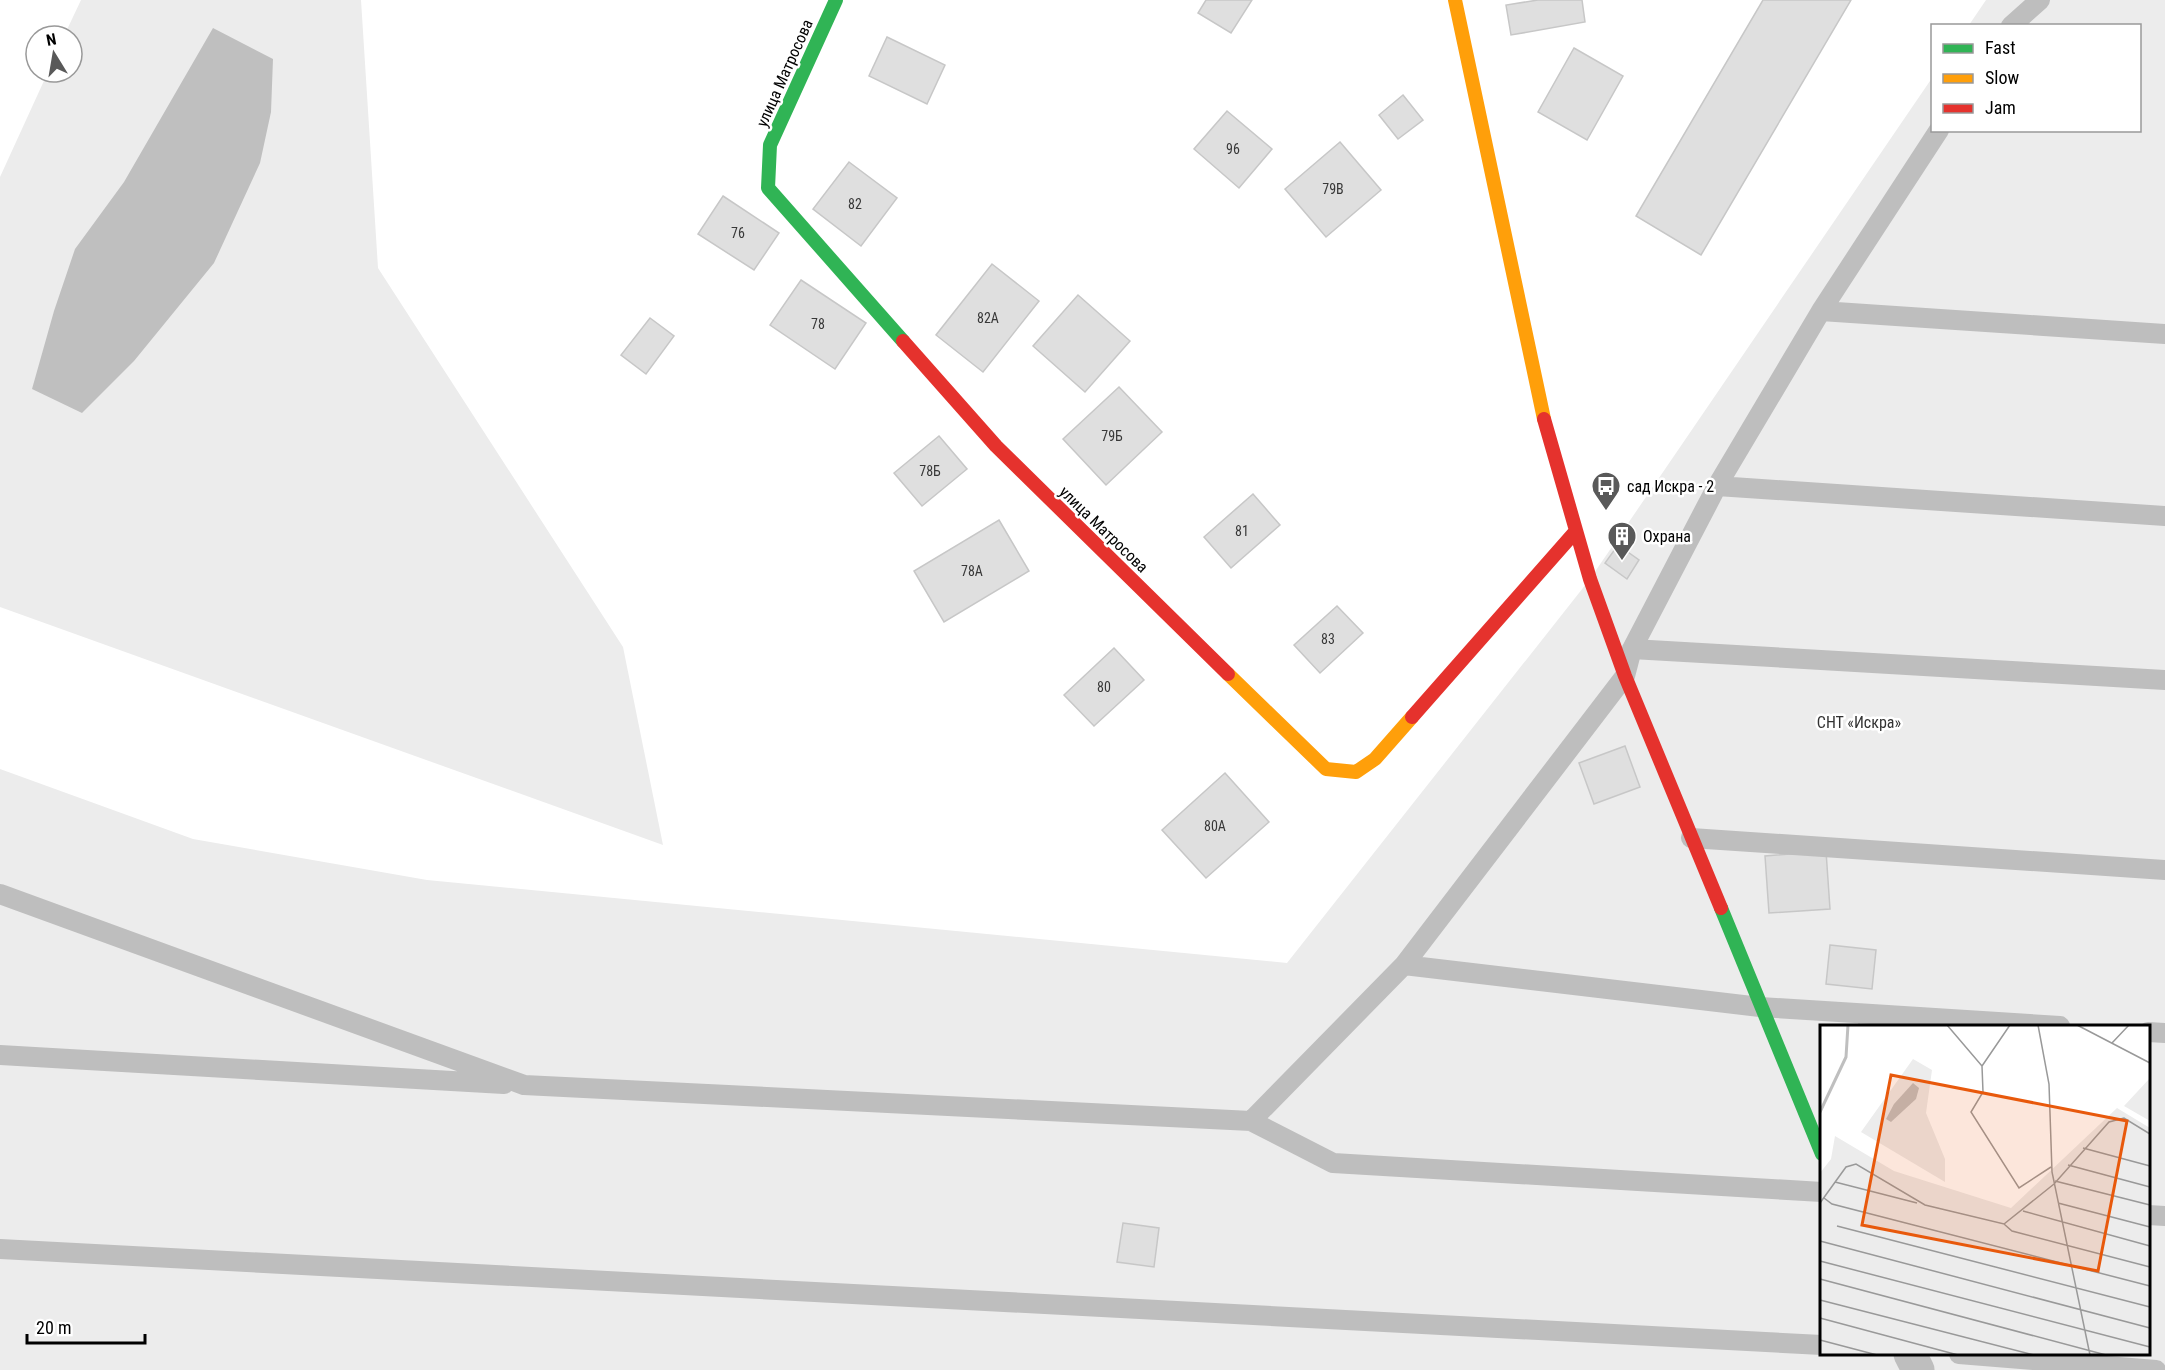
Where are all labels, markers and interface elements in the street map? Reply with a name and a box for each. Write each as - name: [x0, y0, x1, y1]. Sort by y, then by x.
- street label: улица Матросова: [752, 16, 817, 130]
- north arrow: [24, 24, 84, 84]
- legend: [1931, 24, 2141, 132]
- text: N: [45, 30, 58, 50]
- text: Fast: [1985, 37, 2016, 58]
- text: Slow: [1985, 67, 2020, 88]
- text: Jam: [1985, 97, 2016, 118]
- house number: 96: [1226, 141, 1240, 157]
- house number: 79В: [1322, 181, 1344, 197]
- house number: 82: [848, 196, 862, 212]
- house number: 76: [731, 225, 745, 241]
- house number: 82А: [977, 310, 999, 326]
- house number: 78: [811, 316, 825, 332]
- house number: 79Б: [1101, 428, 1123, 444]
- house number: 78Б: [919, 463, 941, 479]
- bus stop icon: сад Искра - 2: [1590, 470, 1622, 512]
- place label: сад Искра - 2: [1627, 477, 1714, 496]
- street label: улица Матросова: [1055, 482, 1152, 576]
- building icon: Охрана: [1606, 520, 1638, 562]
- house number: 81: [1235, 523, 1249, 539]
- place label: Охрана: [1643, 527, 1691, 546]
- house number: 78А: [961, 563, 983, 579]
- house number: 83: [1321, 631, 1335, 647]
- house number: 80: [1097, 679, 1111, 695]
- park label: СНТ «Искра»: [1817, 713, 1902, 732]
- house number: 80А: [1204, 818, 1226, 834]
- inset map: [1820, 1025, 2150, 1355]
- scale bar: [27, 1307, 146, 1345]
- text: 20 m: [36, 1317, 71, 1338]

